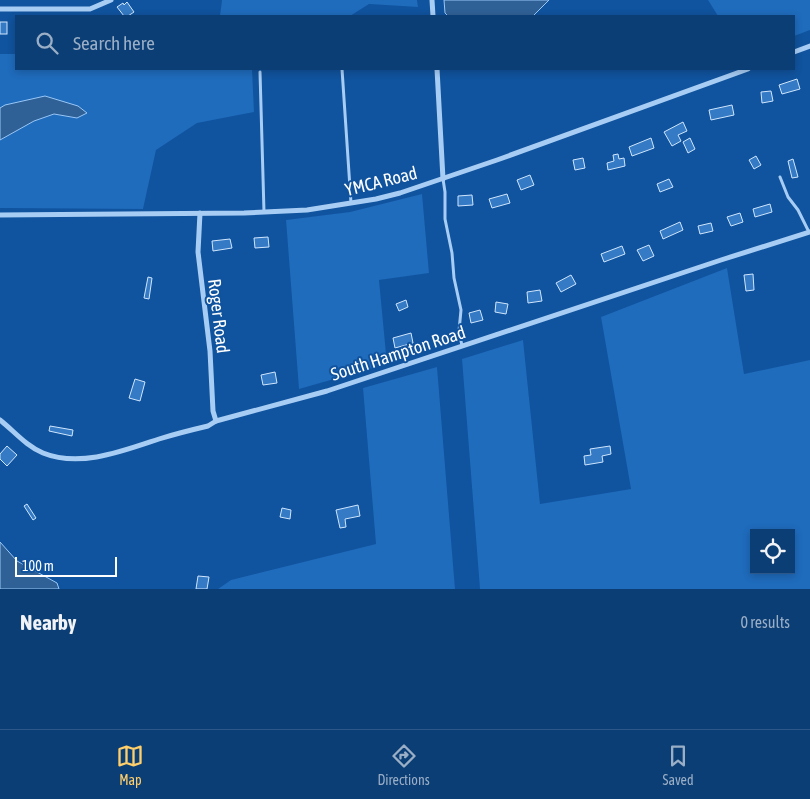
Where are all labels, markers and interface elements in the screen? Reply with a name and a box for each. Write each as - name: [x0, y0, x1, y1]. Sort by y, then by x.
- search box: [15, 15, 795, 70]
- icon: search: [33, 29, 61, 57]
- text: Search here: [73, 32, 155, 54]
- street label: YMCA Road: [343, 162, 419, 200]
- street label: Roger Road: [204, 277, 234, 355]
- street label: South Hampton Road: [328, 321, 468, 385]
- map controls: [750, 529, 795, 574]
- button: locate: [750, 529, 795, 574]
- scale bar: [15, 554, 118, 577]
- text: 100 m: [22, 558, 54, 574]
- text: Nearby: [20, 610, 76, 634]
- text: 0 results: [740, 613, 790, 631]
- tab: Map: [116, 742, 144, 788]
- tab: Directions: [377, 742, 430, 788]
- tab: Saved: [663, 742, 694, 788]

